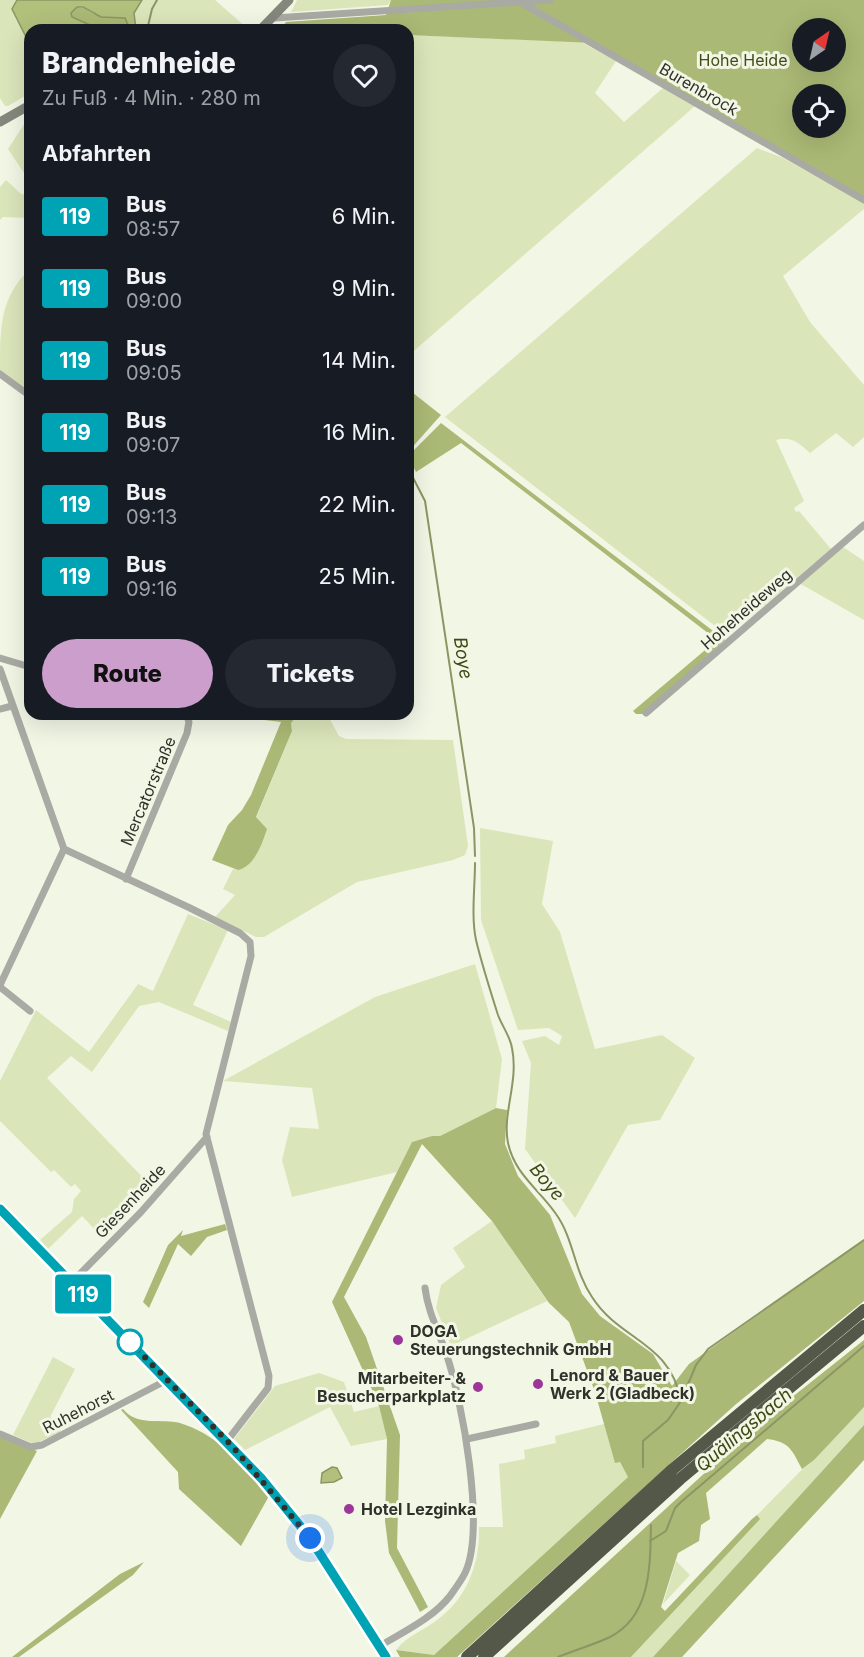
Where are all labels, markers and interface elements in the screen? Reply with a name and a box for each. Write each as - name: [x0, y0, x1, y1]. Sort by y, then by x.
- north arrow: [792, 18, 846, 72]
- map controls: [792, 18, 846, 138]
- button: heart: [333, 44, 396, 107]
- text: Brandenheide: [42, 46, 236, 80]
- park label: Hohe Heide: [699, 50, 788, 70]
- street label: Burenbrock: [656, 58, 742, 120]
- button: locate: [792, 84, 846, 138]
- text: Zu Fuß · 4 Min. · 280 m: [42, 86, 261, 110]
- text: Abfahrten: [42, 140, 151, 166]
- text: Bus: [126, 191, 167, 217]
- text: 6 Min.: [332, 203, 396, 229]
- text: 119: [59, 204, 91, 229]
- text: 08:57: [126, 217, 180, 241]
- text: Bus: [126, 263, 167, 289]
- text: 9 Min.: [332, 275, 396, 301]
- text: 119: [59, 276, 91, 301]
- text: 09:00: [126, 289, 182, 313]
- text: Bus: [126, 335, 167, 361]
- text: 14 Min.: [322, 347, 396, 373]
- text: 119: [59, 348, 91, 373]
- text: 09:05: [126, 361, 182, 385]
- text: Bus: [126, 407, 167, 433]
- text: 16 Min.: [323, 419, 396, 445]
- text: 119: [59, 420, 91, 445]
- text: 09:07: [126, 433, 180, 457]
- text: Bus: [126, 479, 167, 505]
- text: 22 Min.: [318, 491, 396, 517]
- text: 119: [59, 492, 91, 517]
- text: 09:13: [126, 505, 177, 529]
- text: Bus: [126, 551, 167, 577]
- text: 25 Min.: [318, 563, 396, 589]
- text: 119: [59, 564, 91, 589]
- street label: Hoheheideweg: [697, 564, 795, 654]
- text: 09:16: [126, 577, 177, 601]
- water label: Boye: [450, 635, 477, 680]
- button: Route: [42, 639, 213, 708]
- button: Tickets: [225, 639, 396, 708]
- street label: Mercatorstraße: [116, 734, 180, 848]
- water label: Boye: [526, 1159, 569, 1205]
- street label: Giesenheide: [91, 1160, 169, 1242]
- line badge: 119: [48, 1274, 118, 1314]
- text: 119: [67, 1282, 99, 1307]
- place label: DOGA Steuerungstechnik GmbH: [410, 1321, 611, 1359]
- unlabelled marker: [117, 1329, 143, 1355]
- marker: DOGA Steuerungstechnik GmbH: [391, 1333, 405, 1347]
- place label: Lenord & Bauer Werk 2 (Gladbeck): [550, 1365, 695, 1403]
- place label: Mitarbeiter- & Besucherparkplatz: [317, 1368, 466, 1406]
- marker: Lenord & Bauer Werk 2 (Gladbeck): [531, 1377, 545, 1391]
- marker: Mitarbeiter- & Besucherparkplatz: [471, 1380, 485, 1394]
- water label: Quälingsbach: [692, 1384, 796, 1476]
- street label: Ruhehorst: [39, 1385, 117, 1437]
- place label: Hotel Lezginka: [361, 1499, 476, 1519]
- marker: Hotel Lezginka: [342, 1502, 356, 1516]
- your location: [295, 1523, 325, 1553]

